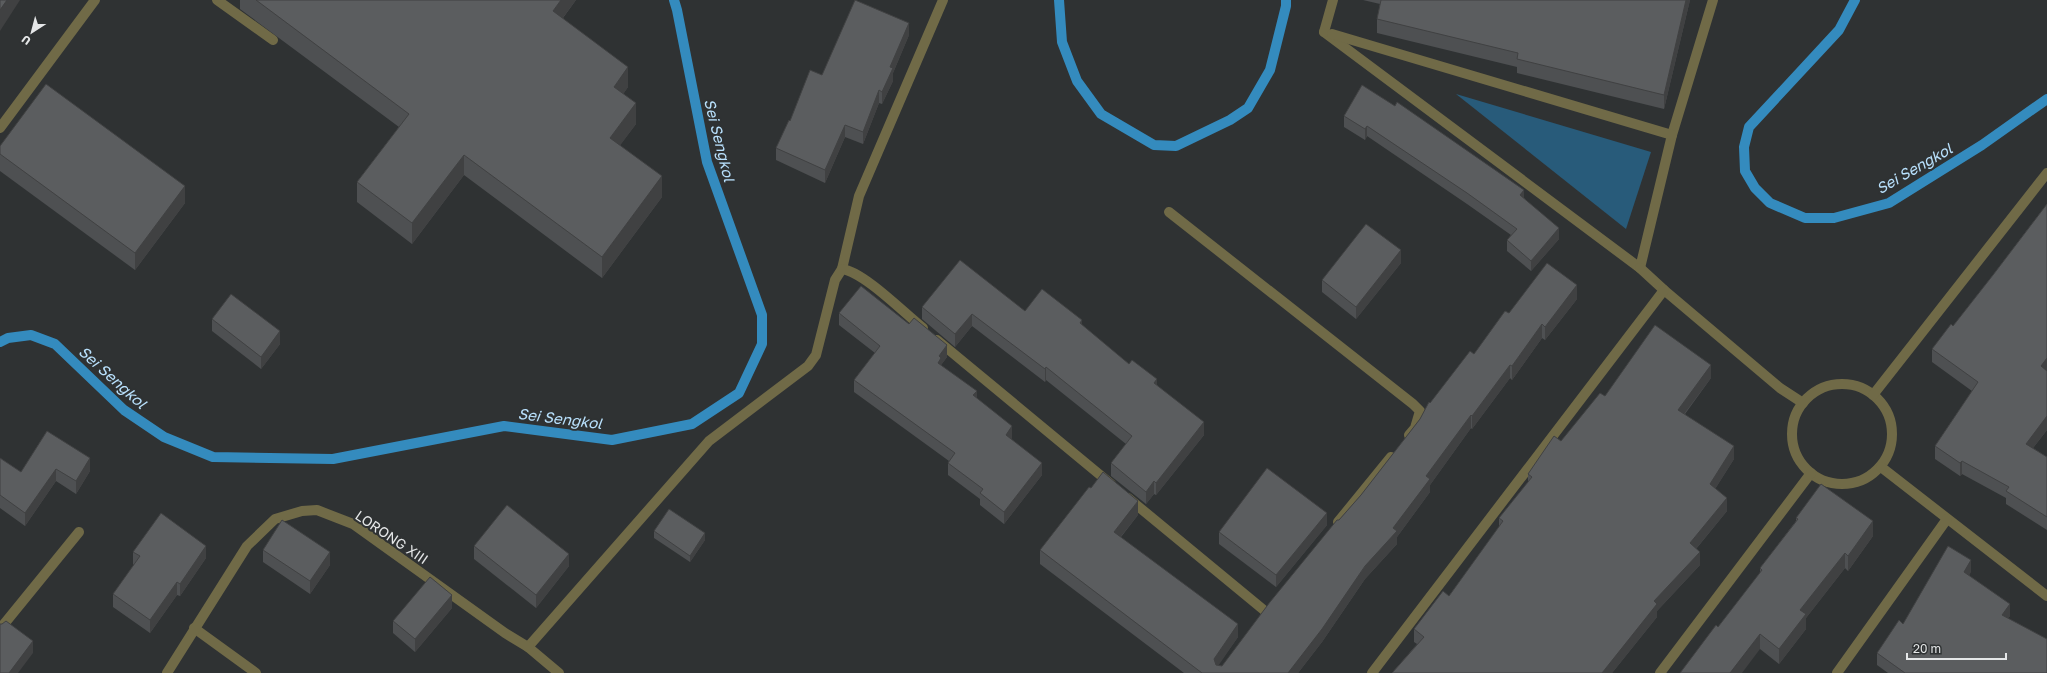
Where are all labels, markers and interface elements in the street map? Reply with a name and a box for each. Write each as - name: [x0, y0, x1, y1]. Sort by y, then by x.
- north arrow: [12, 12, 52, 52]
- text: U: [19, 33, 33, 48]
- water label: Sei Sengkol: [700, 97, 739, 185]
- water label: Sei Sengkol: [1873, 138, 1957, 198]
- water label: Sei Sengkol: [75, 342, 151, 414]
- water label: Sei Sengkol: [517, 404, 604, 433]
- street label: LORONG XIII: [352, 506, 432, 568]
- scale bar: [1907, 635, 2006, 661]
- text: 20 m: [1913, 641, 1941, 656]

